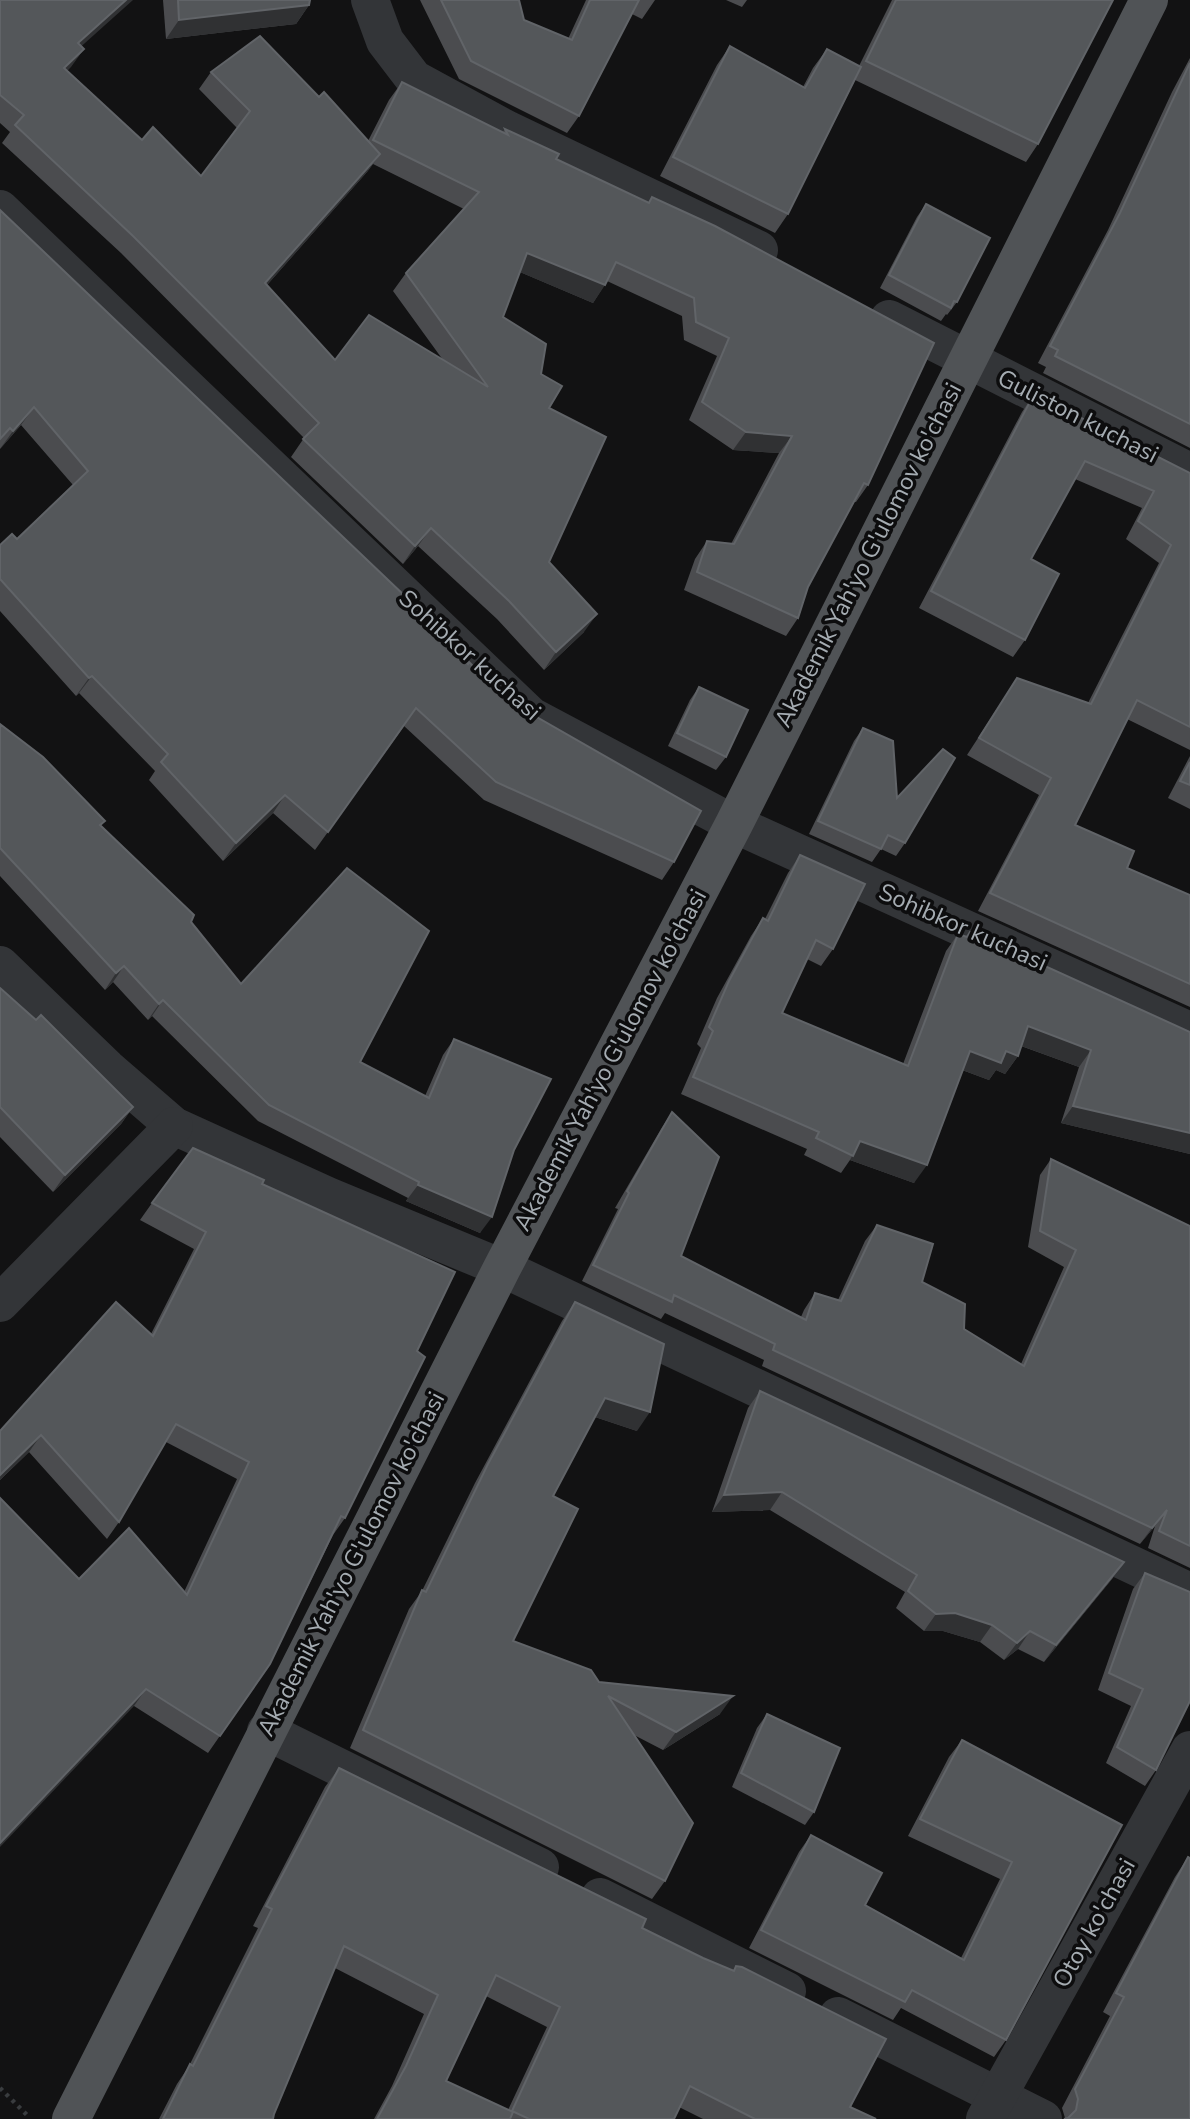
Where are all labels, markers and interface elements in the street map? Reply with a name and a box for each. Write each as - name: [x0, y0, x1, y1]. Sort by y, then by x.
- street label: Guliston kuchasi: [992, 362, 1164, 470]
- street label: Akademik Yah'yo G'ulomov ko'chasi: [767, 377, 969, 733]
- street label: Sohibkor kuchasi: [392, 583, 548, 727]
- street label: Sohibkor kuchasi: [874, 876, 1052, 978]
- street label: Akademik Yah'yo G'ulomov ko'chasi: [506, 884, 714, 1236]
- street label: Akademik Yah'yo G'ulomov ko'chasi: [250, 1386, 452, 1742]
- street label: Otoy ko'chasi: [1045, 1853, 1143, 1993]

